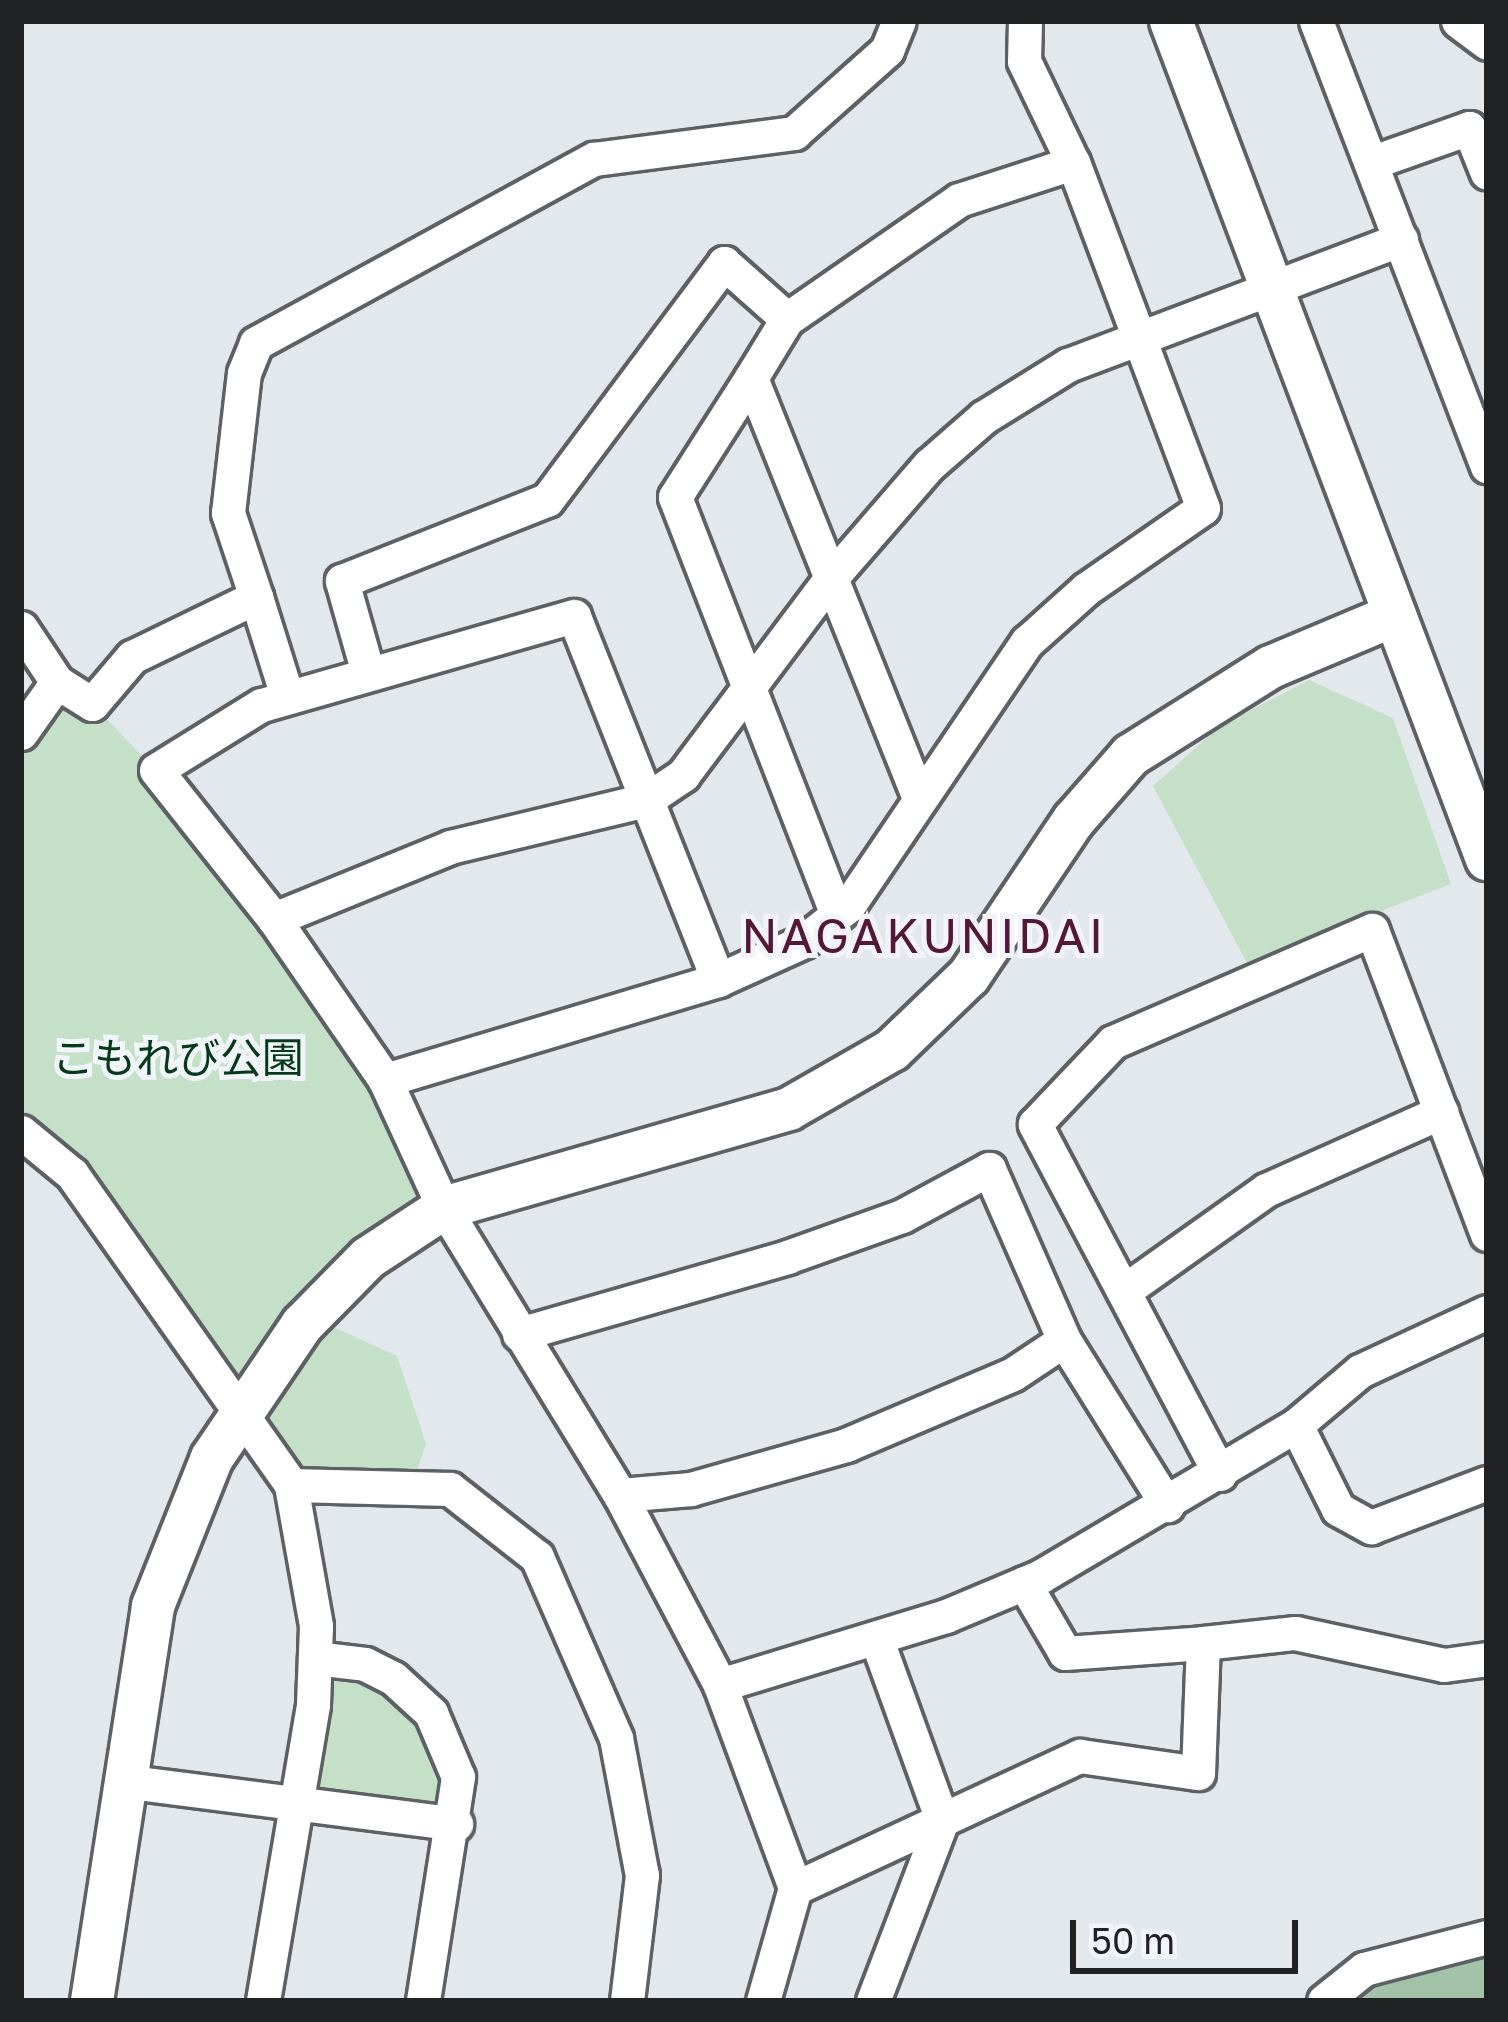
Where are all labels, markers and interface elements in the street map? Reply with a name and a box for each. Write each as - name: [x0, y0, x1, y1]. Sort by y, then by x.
- district label: NAGAKUNIDAI: [741, 907, 1107, 965]
- park label: こもれび公園: [52, 1032, 304, 1082]
- scale bar: [1076, 1896, 1304, 1970]
- text: 50 m: [1091, 1919, 1175, 1962]

